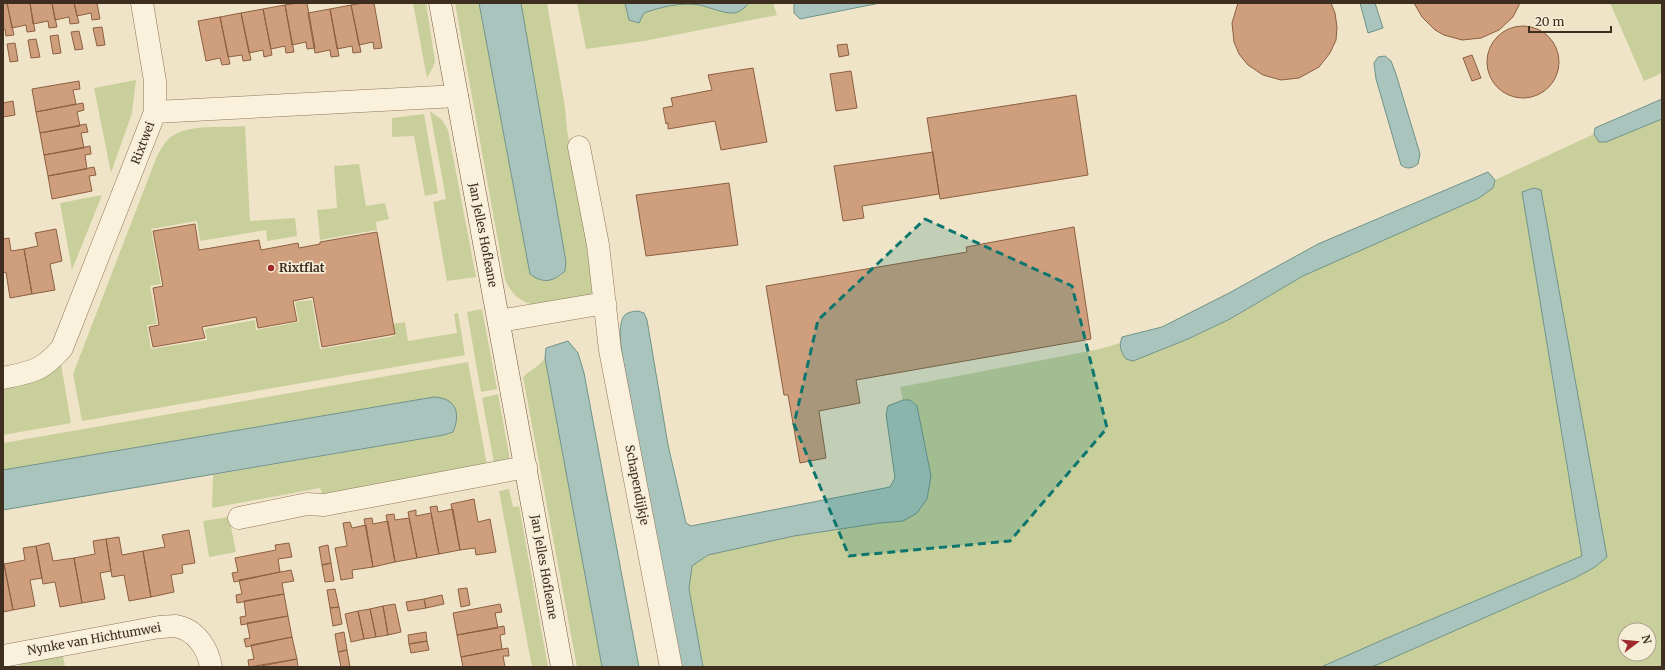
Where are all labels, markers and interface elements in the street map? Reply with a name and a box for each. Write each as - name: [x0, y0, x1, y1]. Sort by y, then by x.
- scale bar: [1529, 8, 1611, 34]
- text: 20 m: [1535, 14, 1564, 29]
- street label: Rixtwei: [128, 119, 158, 166]
- street label: Jan Jelles Hofleane: [466, 180, 501, 288]
- place label: Rixtflat: [279, 260, 325, 275]
- marker: Rixtflat: [266, 263, 276, 273]
- street label: Schapendijkje: [622, 444, 653, 526]
- street label: Jan Jelles Hofleane: [528, 512, 561, 620]
- street label: Nynke van Hichtumwei: [26, 619, 162, 658]
- north arrow: [1617, 622, 1657, 662]
- text: N: [1639, 633, 1655, 646]

